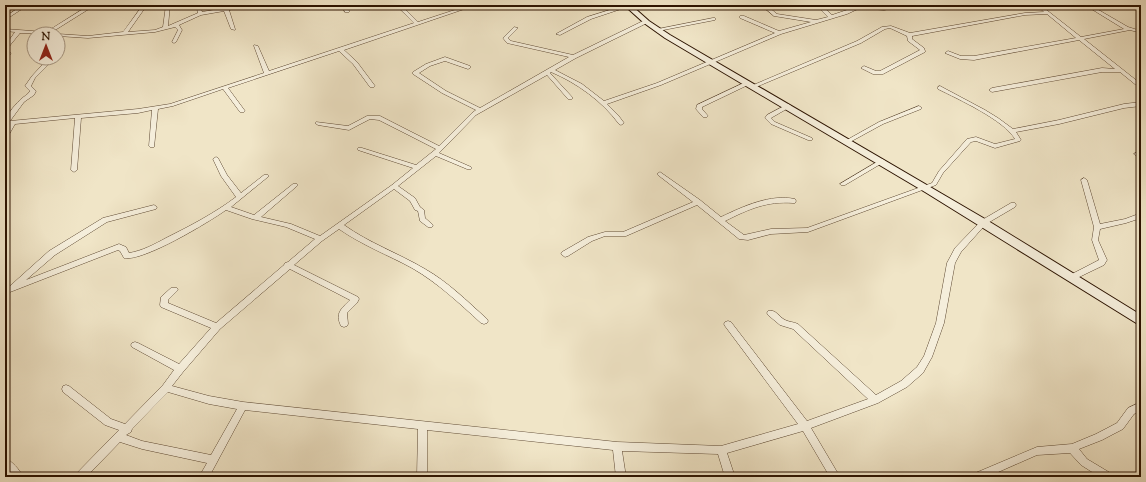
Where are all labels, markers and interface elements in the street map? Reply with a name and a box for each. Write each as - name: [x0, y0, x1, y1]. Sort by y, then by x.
- north arrow: [26, 26, 66, 66]
- text: N: [41, 29, 51, 45]

